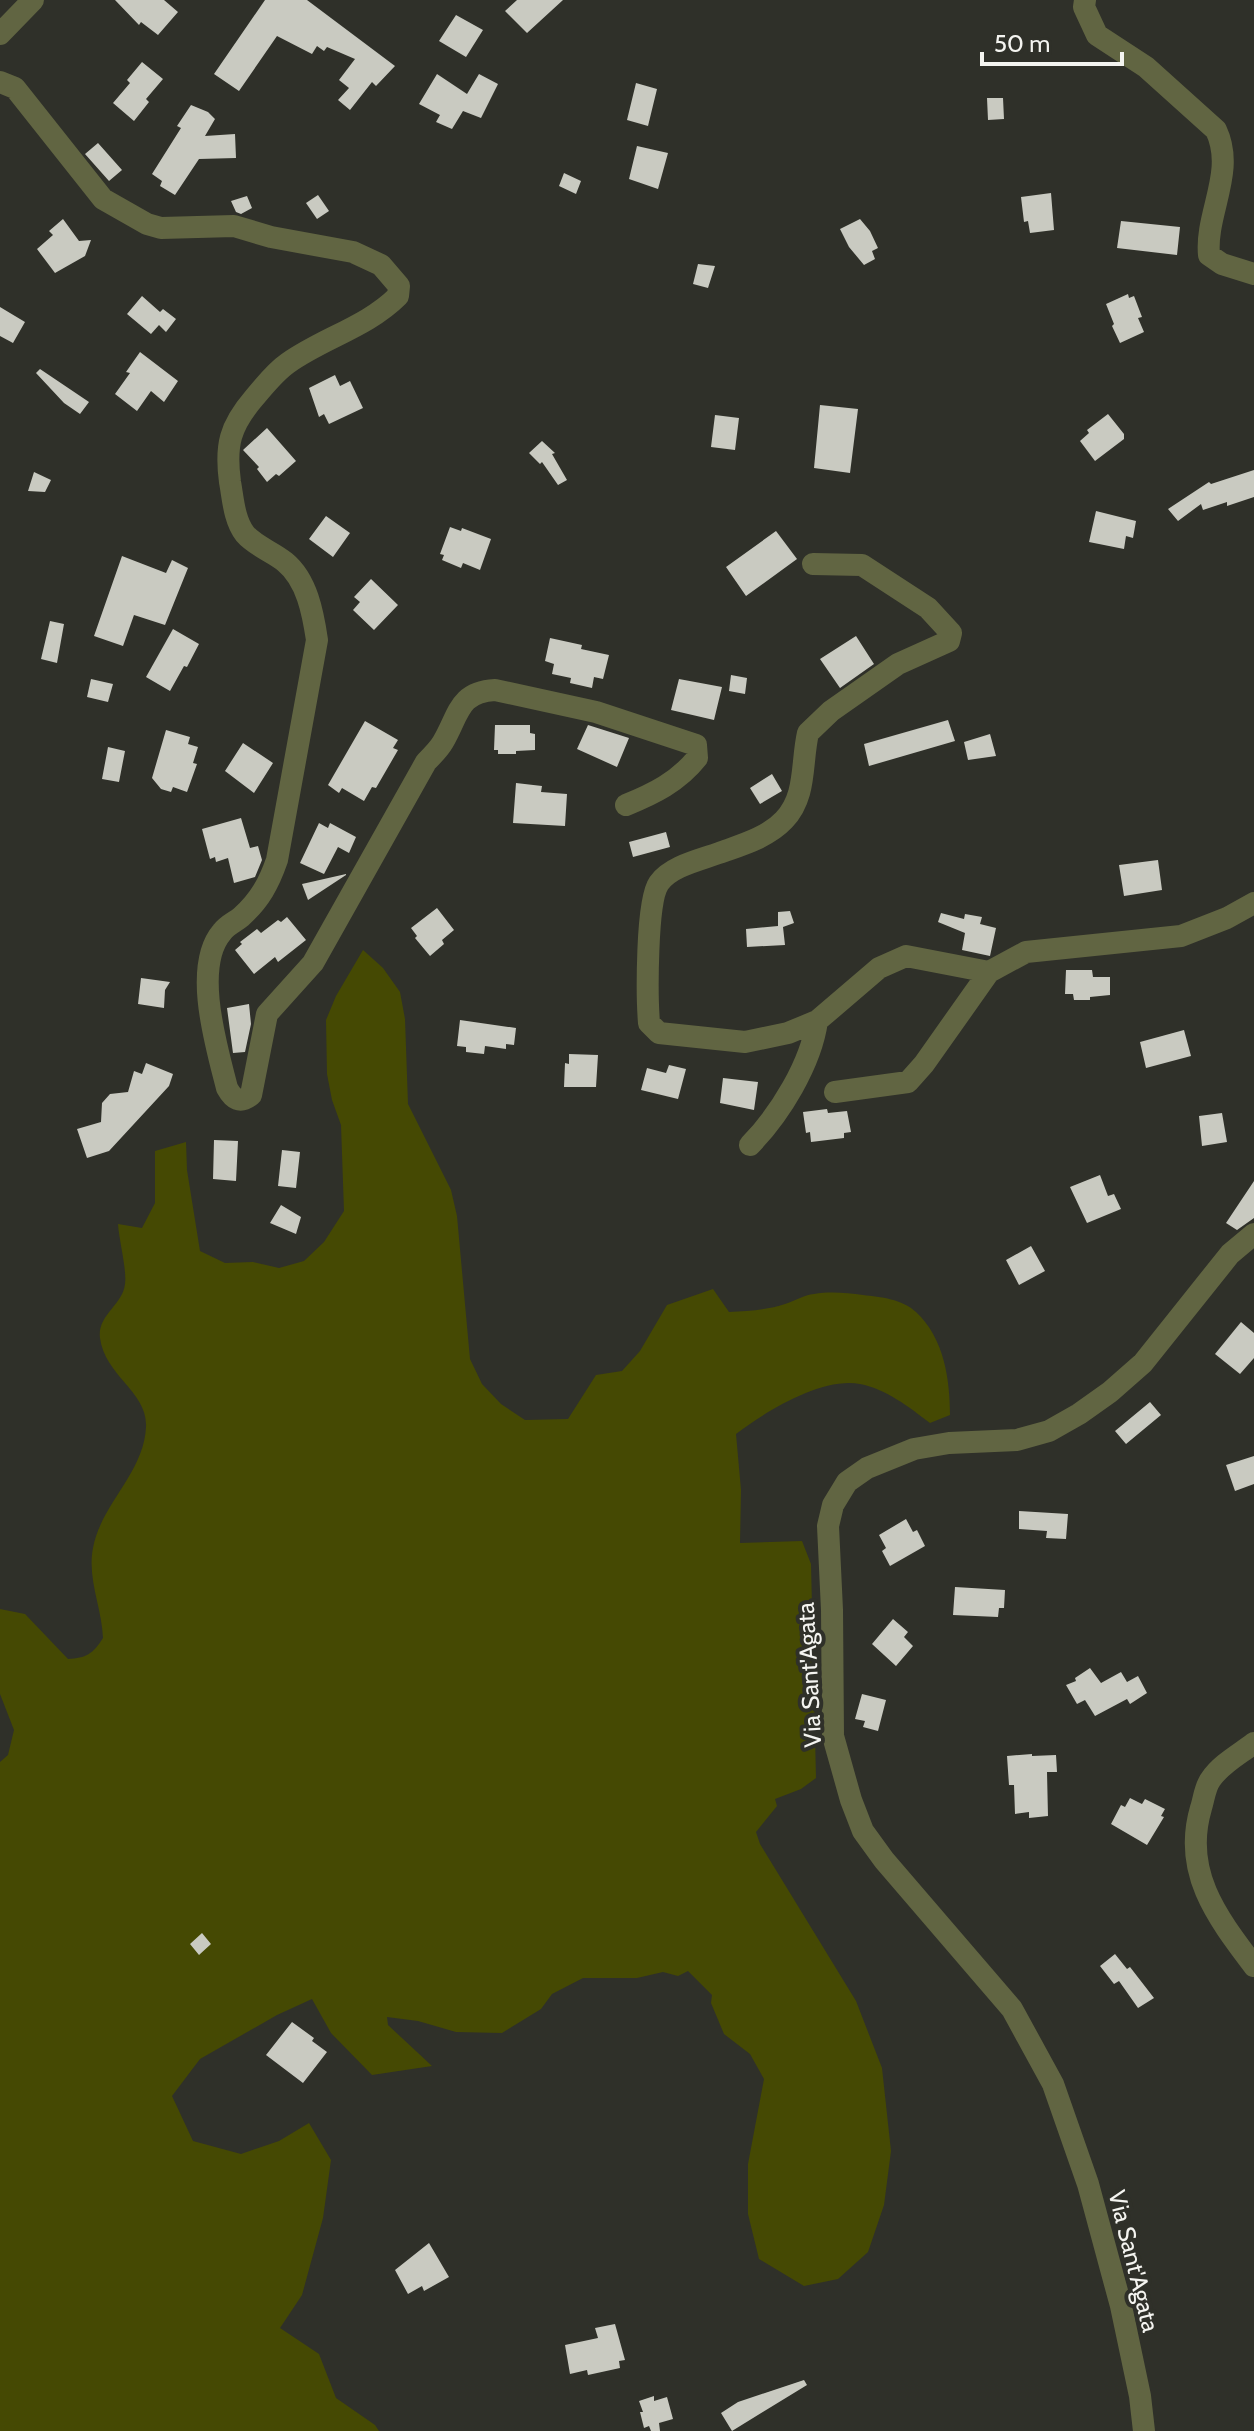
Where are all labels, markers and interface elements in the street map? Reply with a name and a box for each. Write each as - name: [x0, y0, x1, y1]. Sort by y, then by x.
- scale bar: [982, 16, 1122, 66]
- text: 50 m: [994, 29, 1050, 58]
- street label: Via Sant'Agata: [791, 1601, 827, 1748]
- street label: Via Sant'Agata: [1102, 2187, 1166, 2335]

